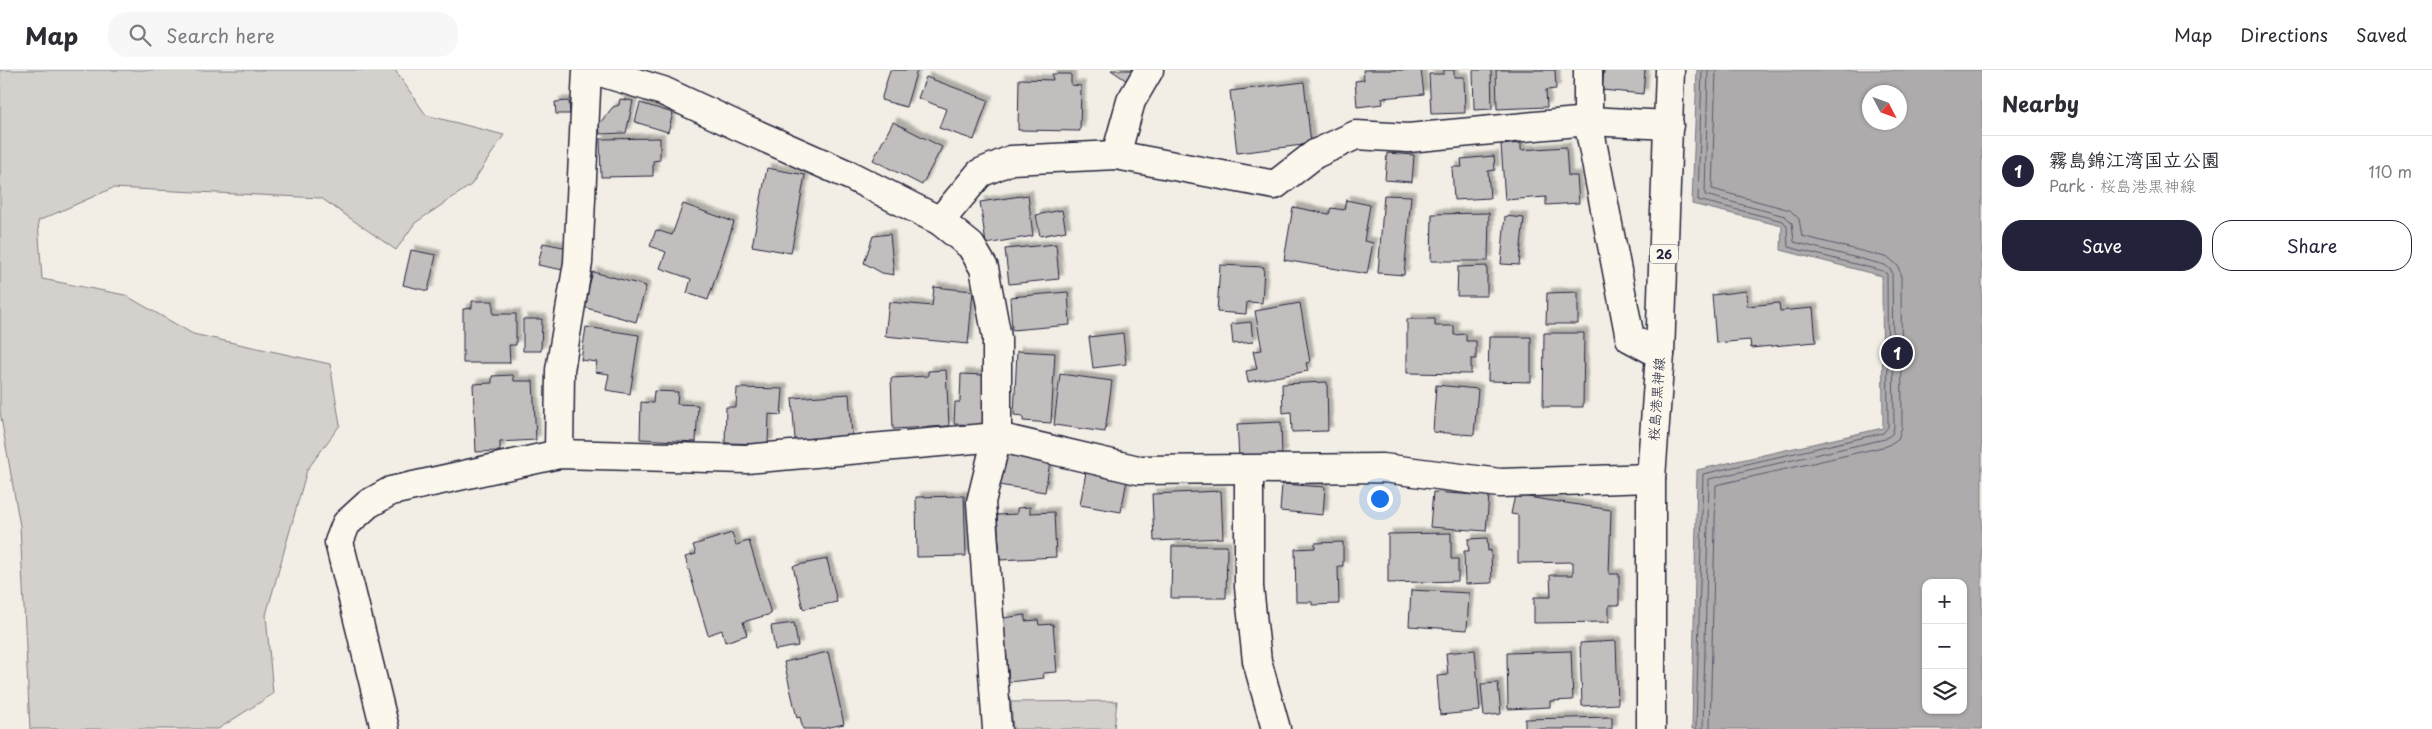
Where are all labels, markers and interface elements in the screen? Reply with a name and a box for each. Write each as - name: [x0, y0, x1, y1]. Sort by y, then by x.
- search box: [108, 12, 458, 57]
- text: Map: [25, 17, 78, 53]
- icon: search: [126, 21, 154, 49]
- text: Search here: [166, 21, 275, 49]
- text: Map: [2174, 21, 2212, 48]
- text: Directions: [2240, 21, 2328, 48]
- text: Saved: [2356, 21, 2407, 48]
- north arrow: [1862, 85, 1907, 130]
- text: Nearby: [2002, 87, 2079, 119]
- text: 霧島錦江湾国立公園: [2049, 145, 2220, 173]
- text: 1: [2014, 159, 2022, 183]
- text: 110 m: [2369, 159, 2412, 183]
- text: Park · 桜島港黒神線: [2049, 173, 2196, 197]
- button: Save: [2002, 220, 2202, 271]
- button: Share: [2212, 220, 2412, 271]
- road number: 26: [1650, 244, 1678, 263]
- pin: 1: [1881, 334, 1913, 372]
- street label: 桜島港黒神線: [1643, 356, 1669, 442]
- your location: [1367, 486, 1393, 512]
- map controls: [1922, 579, 1967, 714]
- button: +: [1922, 579, 1967, 624]
- button: −: [1922, 624, 1967, 669]
- button: layers: [1922, 669, 1967, 714]

